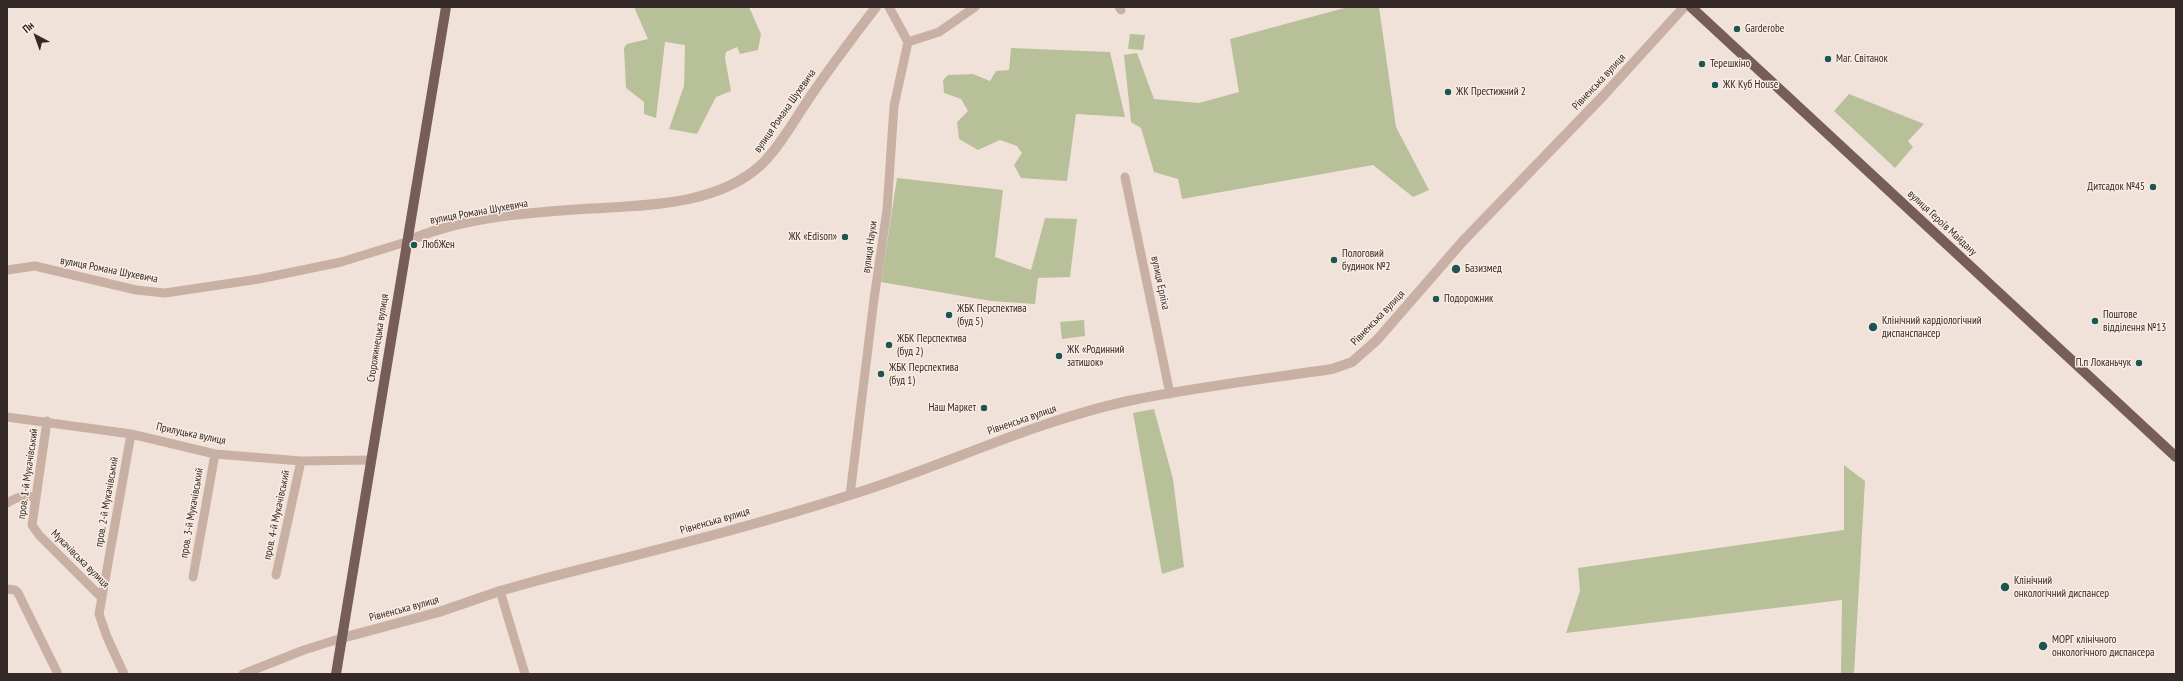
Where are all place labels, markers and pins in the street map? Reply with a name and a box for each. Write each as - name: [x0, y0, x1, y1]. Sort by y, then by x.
- place label: Garderobe: [1745, 22, 1784, 36]
- marker: Garderobe: [1732, 24, 1742, 34]
- place label: Маг. Світанок: [1836, 52, 1888, 66]
- marker: Маг. Світанок: [1823, 54, 1833, 64]
- place label: Терешкіно: [1710, 57, 1750, 71]
- marker: Терешкіно: [1697, 59, 1707, 69]
- place label: ЖК Куб House: [1723, 78, 1778, 92]
- marker: ЖК Куб House: [1710, 80, 1720, 90]
- place label: ЖК Престижний 2: [1456, 85, 1526, 99]
- marker: ЖК Престижний 2: [1443, 87, 1453, 97]
- place label: Дитсадок №45: [2087, 180, 2145, 194]
- marker: Дитсадок №45: [2148, 182, 2158, 192]
- place label: ЖК «Edison»: [788, 230, 837, 244]
- marker: ЖК «Edison»: [840, 232, 850, 242]
- place label: ЛюбЖен: [422, 238, 455, 252]
- marker: ЛюбЖен: [409, 240, 419, 250]
- place label: Пологовий будинок №2: [1342, 247, 1390, 273]
- marker: Пологовий будинок №2: [1329, 255, 1339, 265]
- place label: Базизмед: [1465, 262, 1502, 276]
- marker: Базизмед: [1450, 263, 1462, 275]
- place label: Подорожник: [1444, 292, 1493, 306]
- marker: Подорожник: [1431, 294, 1441, 304]
- place label: ЖБК Перспектива (буд 5): [957, 302, 1027, 328]
- place label: Поштове відділення №13: [2103, 308, 2166, 334]
- marker: ЖБК Перспектива (буд 5): [944, 310, 954, 320]
- place label: Клінічний кардіологічний диспанспансер: [1882, 314, 1982, 340]
- marker: Поштове відділення №13: [2090, 316, 2100, 326]
- marker: Клінічний кардіологічний диспанспансер: [1867, 321, 1879, 333]
- place label: ЖБК Перспектива (буд 2): [897, 332, 967, 358]
- marker: ЖБК Перспектива (буд 2): [884, 340, 894, 350]
- place label: ЖК «Родинний затишок»: [1067, 343, 1124, 369]
- marker: ЖК «Родинний затишок»: [1054, 351, 1064, 361]
- place label: П.п Локаньчук: [2076, 356, 2131, 370]
- marker: П.п Локаньчук: [2134, 358, 2144, 368]
- place label: ЖБК Перспектива (буд 1): [889, 361, 959, 387]
- marker: ЖБК Перспектива (буд 1): [876, 369, 886, 379]
- place label: Наш Маркет: [928, 401, 976, 415]
- marker: Наш Маркет: [979, 403, 989, 413]
- place label: Клінічний онкологічний диспансер: [2014, 574, 2109, 600]
- marker: Клінічний онкологічний диспансер: [1999, 581, 2011, 593]
- place label: МОРГ клінічного онкологічного диспансера: [2052, 633, 2154, 659]
- marker: МОРГ клінічного онкологічного диспансера: [2037, 640, 2049, 652]

